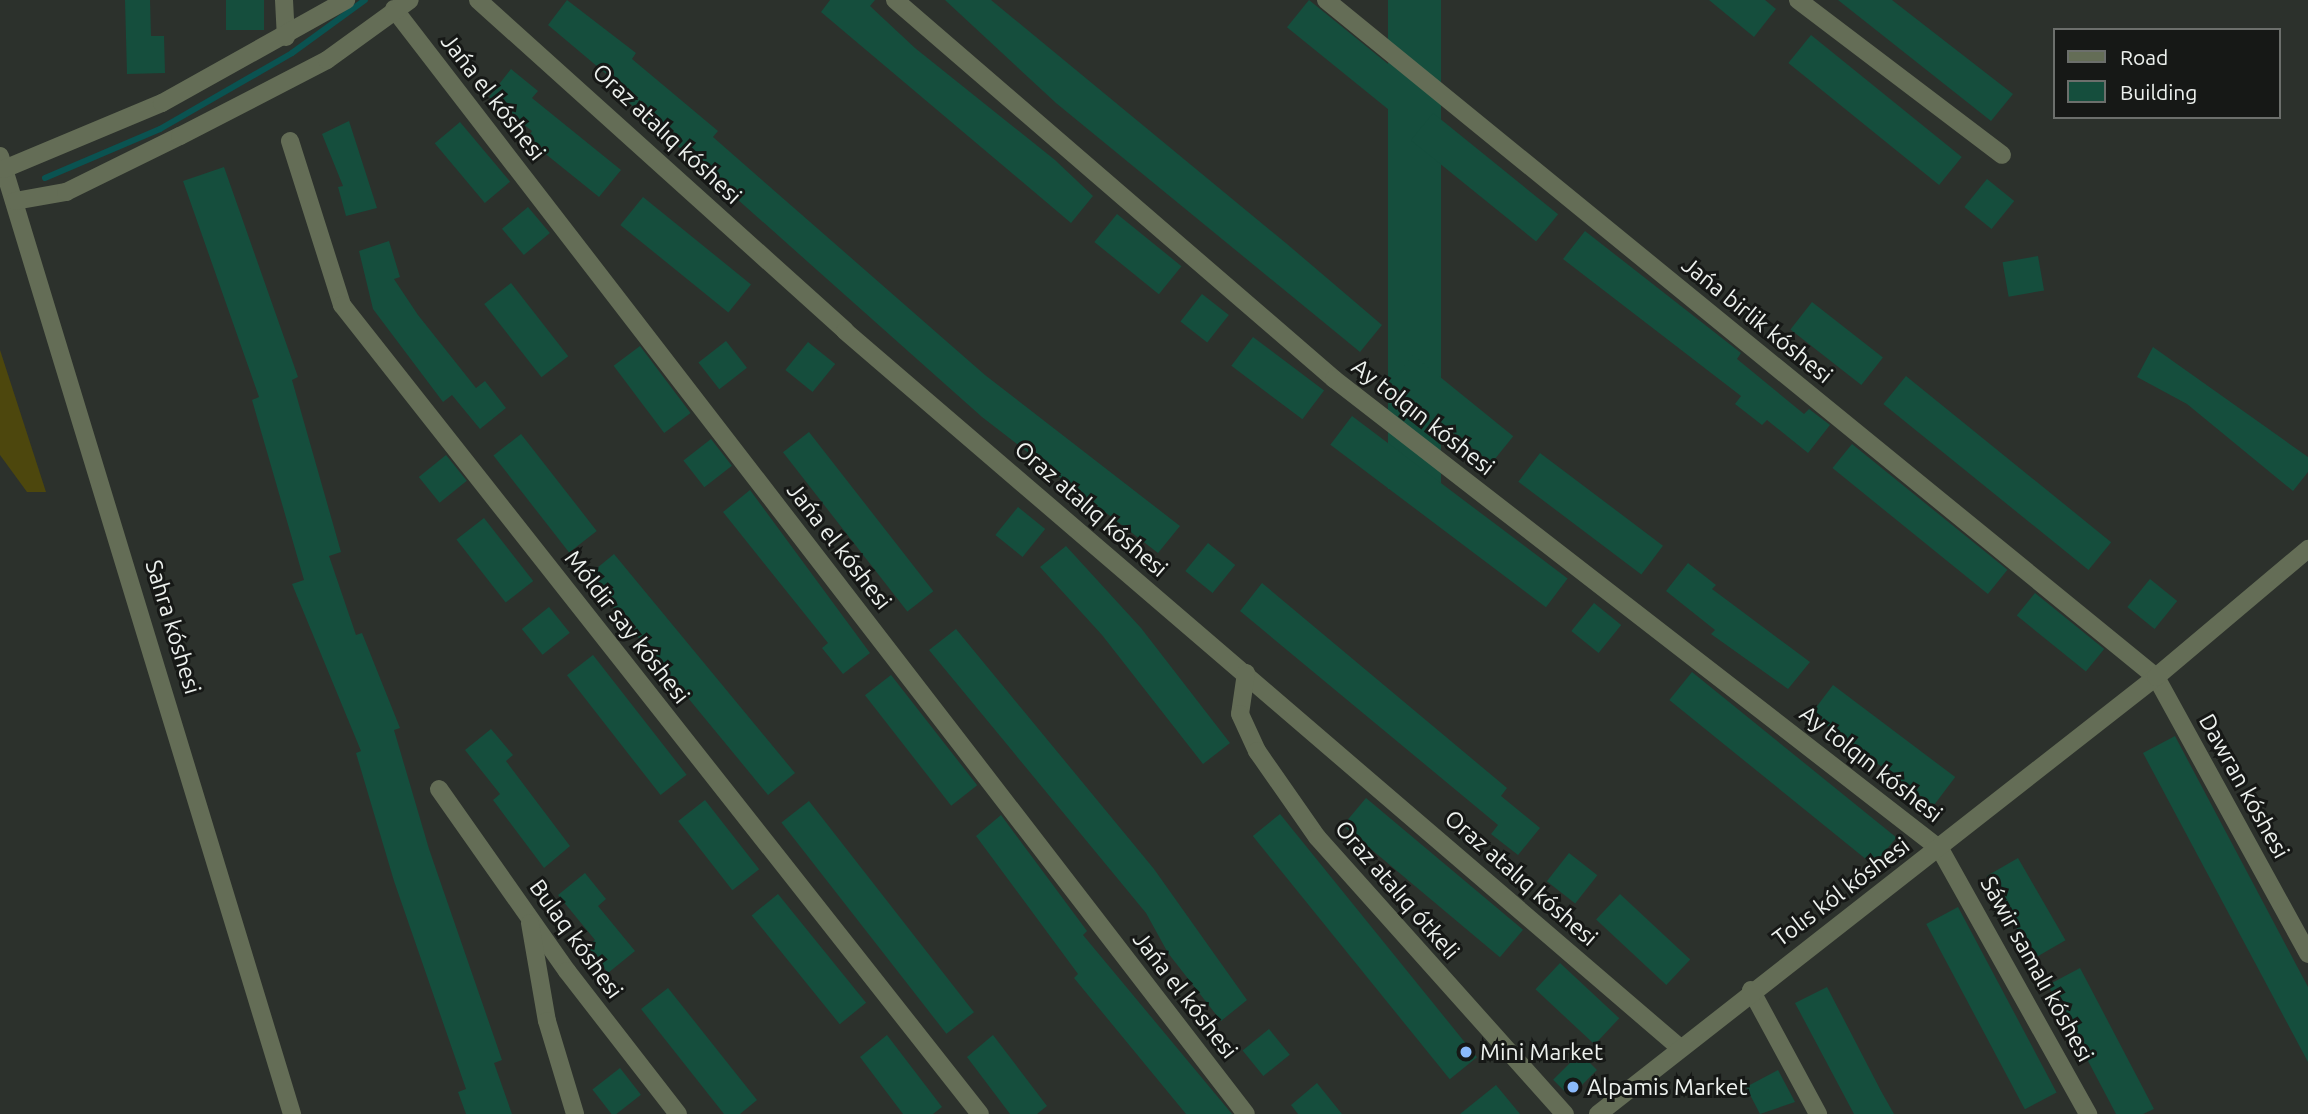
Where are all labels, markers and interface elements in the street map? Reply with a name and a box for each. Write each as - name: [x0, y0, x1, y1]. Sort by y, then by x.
- street label: Jańa el kóshesi: [435, 28, 551, 166]
- legend: [2052, 28, 2280, 119]
- text: Road: [2120, 45, 2168, 69]
- street label: Oraz atalıq kóshesi: [587, 58, 747, 210]
- text: Building: [2120, 80, 2197, 104]
- street label: Jańa birlik kóshesi: [1676, 251, 1838, 389]
- street label: Ay tolqın kóshesi: [1346, 353, 1500, 481]
- street label: Oraz atalıq kóshesi: [1009, 435, 1173, 583]
- street label: Jańa el kóshesi: [781, 477, 897, 615]
- street label: Móldir say kóshesi: [559, 545, 695, 709]
- street label: Sahra kóshesi: [140, 557, 206, 697]
- street label: Ay tolqın kóshesi: [1794, 700, 1948, 828]
- street label: Dawran kóshesi: [2193, 709, 2295, 863]
- street label: Oraz atalıq kóshesi: [1439, 804, 1603, 952]
- street label: Oraz atalıq ótkeli: [1329, 815, 1465, 965]
- street label: Tolıs kól kóshesi: [1767, 832, 1915, 952]
- street label: Sáwir samalı kóshesi: [1975, 872, 2099, 1066]
- street label: Bulaq kóshesi: [524, 874, 628, 1004]
- street label: Jańa el kóshesi: [1127, 926, 1243, 1064]
- place label: Mini Market: [1480, 1038, 1603, 1066]
- marker: Mini Market: [1458, 1044, 1474, 1060]
- place label: Alpamis Market: [1587, 1073, 1747, 1101]
- marker: Alpamis Market: [1565, 1079, 1581, 1095]

